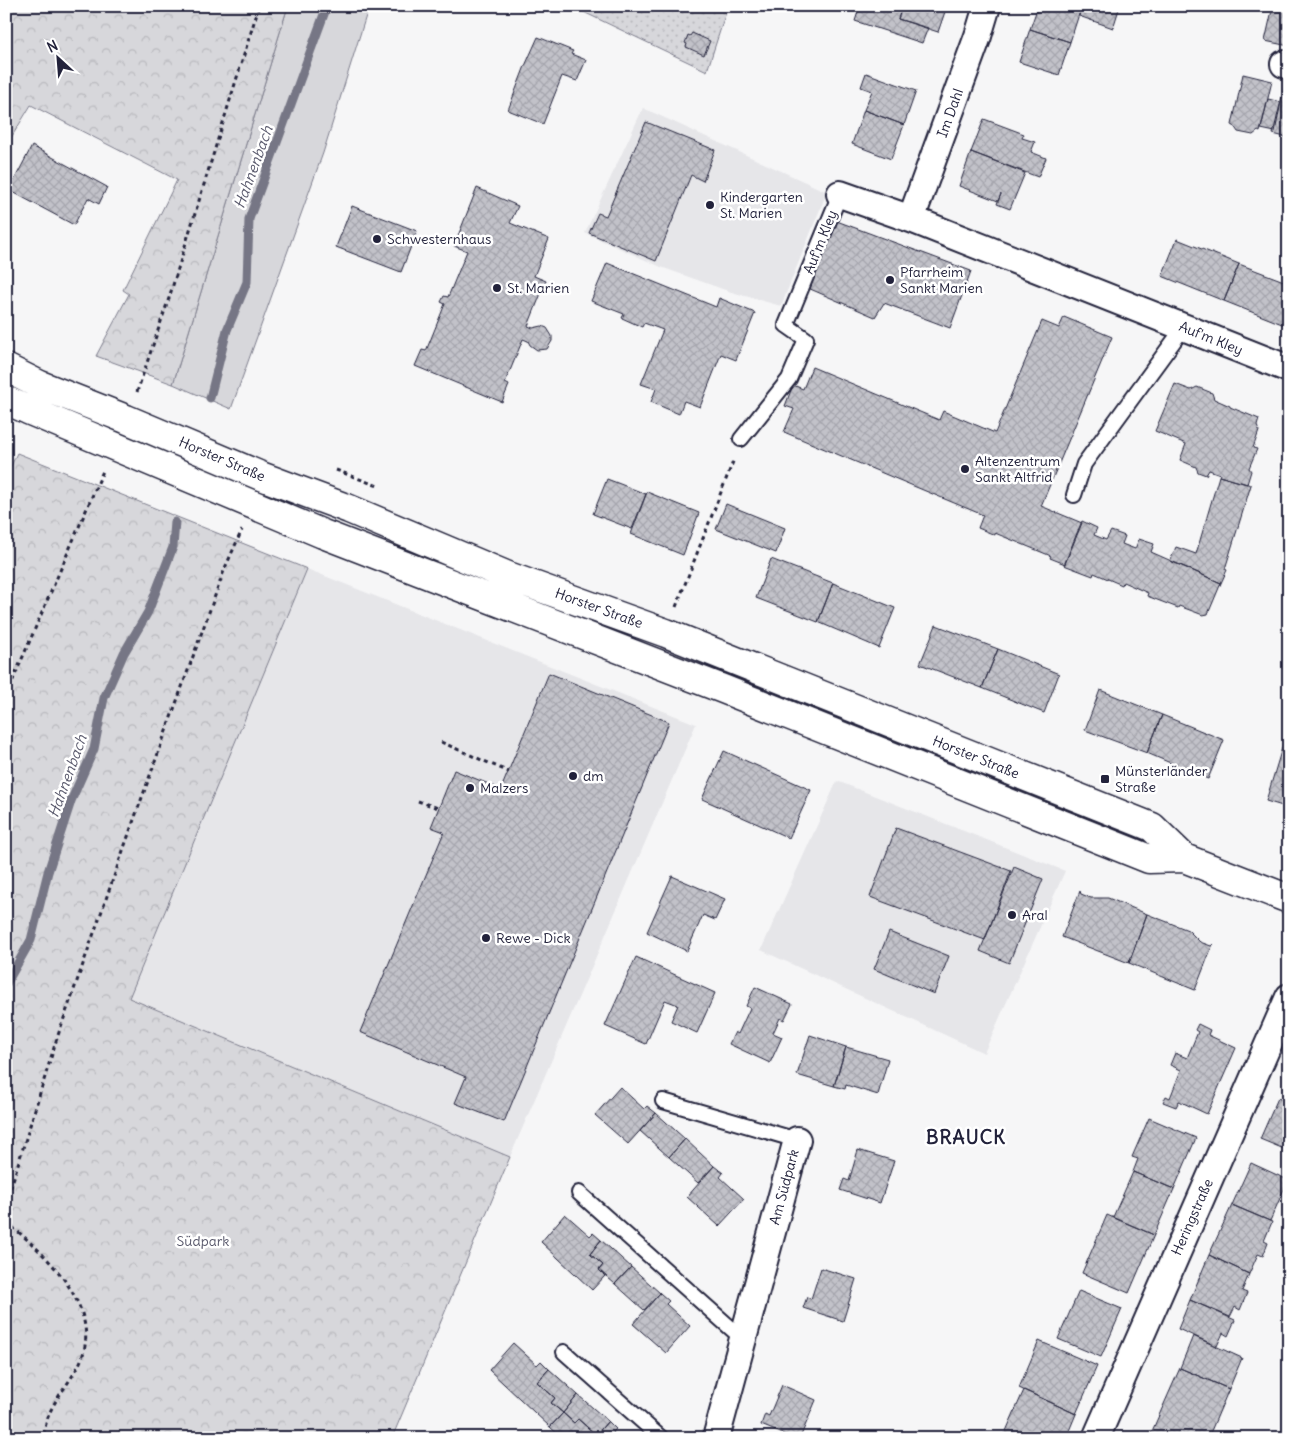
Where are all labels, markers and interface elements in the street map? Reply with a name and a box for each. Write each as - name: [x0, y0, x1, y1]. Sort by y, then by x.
- north arrow: [32, 32, 82, 82]
- text: N: [44, 36, 61, 57]
- street label: Im Dahl: [933, 86, 967, 140]
- water label: Hahnenbach: [229, 123, 277, 211]
- place label: Kindergarten St. Marien: [720, 188, 803, 222]
- marker: Kindergarten St. Marien: [704, 199, 716, 211]
- street label: Auf'm Kley: [799, 207, 841, 277]
- place label: Schwesternhaus: [387, 230, 491, 248]
- marker: Schwesternhaus: [371, 233, 383, 245]
- place label: Pfarrheim Sankt Marien: [900, 263, 983, 297]
- marker: Pfarrheim Sankt Marien: [884, 274, 896, 286]
- place label: St. Marien: [507, 279, 569, 297]
- marker: St. Marien: [491, 282, 503, 294]
- street label: Auf'm Kley: [1176, 317, 1246, 359]
- street label: Horster Straße: [176, 433, 268, 485]
- place label: Altenzentrum Sankt Altfrid: [975, 452, 1060, 486]
- marker: Altenzentrum Sankt Altfrid: [959, 463, 971, 475]
- street label: Horster Straße: [553, 584, 645, 632]
- street label: Horster Straße: [930, 731, 1022, 783]
- water label: Hahnenbach: [43, 732, 91, 820]
- place label: Münsterländer Straße: [1115, 762, 1208, 796]
- place label: dm: [583, 767, 604, 785]
- marker: dm: [567, 770, 579, 782]
- marker: Münsterländer Straße: [1099, 773, 1111, 785]
- place label: Malzers: [480, 779, 528, 797]
- marker: Malzers: [464, 782, 476, 794]
- place label: Aral: [1022, 906, 1048, 924]
- marker: Aral: [1006, 909, 1018, 921]
- place label: Rewe - Dick: [496, 929, 571, 947]
- marker: Rewe - Dick: [480, 932, 492, 944]
- district label: BRAUCK: [926, 1125, 1006, 1149]
- street label: Am Südpark: [765, 1147, 803, 1227]
- street label: Heringstraße: [1167, 1176, 1217, 1258]
- park label: Südpark: [177, 1232, 229, 1250]

